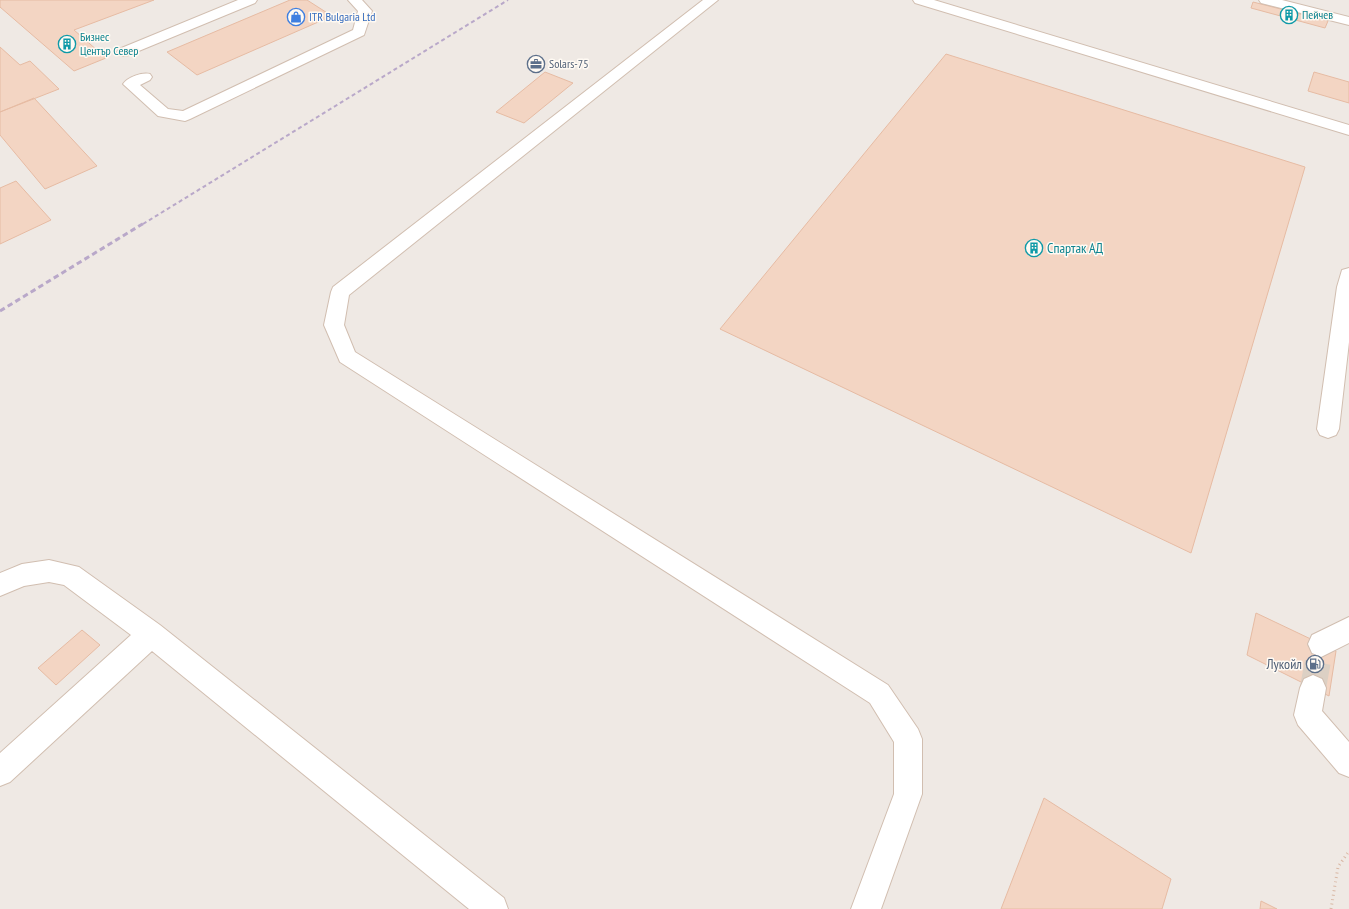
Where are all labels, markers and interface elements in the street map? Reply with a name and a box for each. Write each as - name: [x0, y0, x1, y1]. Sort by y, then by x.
- building icon: Пейчев: [1279, 5, 1299, 25]
- shop icon: ITR Bulgaria Ltd: [286, 7, 306, 27]
- place label: Пейчев: [1302, 7, 1333, 22]
- place label: ITR Bulgaria Ltd: [309, 9, 375, 24]
- place label: Бизнес Център Север: [80, 29, 138, 58]
- building icon: Бизнес Център Север: [57, 34, 77, 54]
- office icon: Solars-75: [526, 54, 546, 74]
- place label: Solars-75: [549, 56, 589, 71]
- building icon: Спартак АД: [1024, 238, 1044, 258]
- place label: Спартак АД: [1047, 239, 1104, 257]
- fuel station icon: Лукойл: [1305, 654, 1325, 674]
- place label: Лукойл: [1266, 655, 1302, 673]

